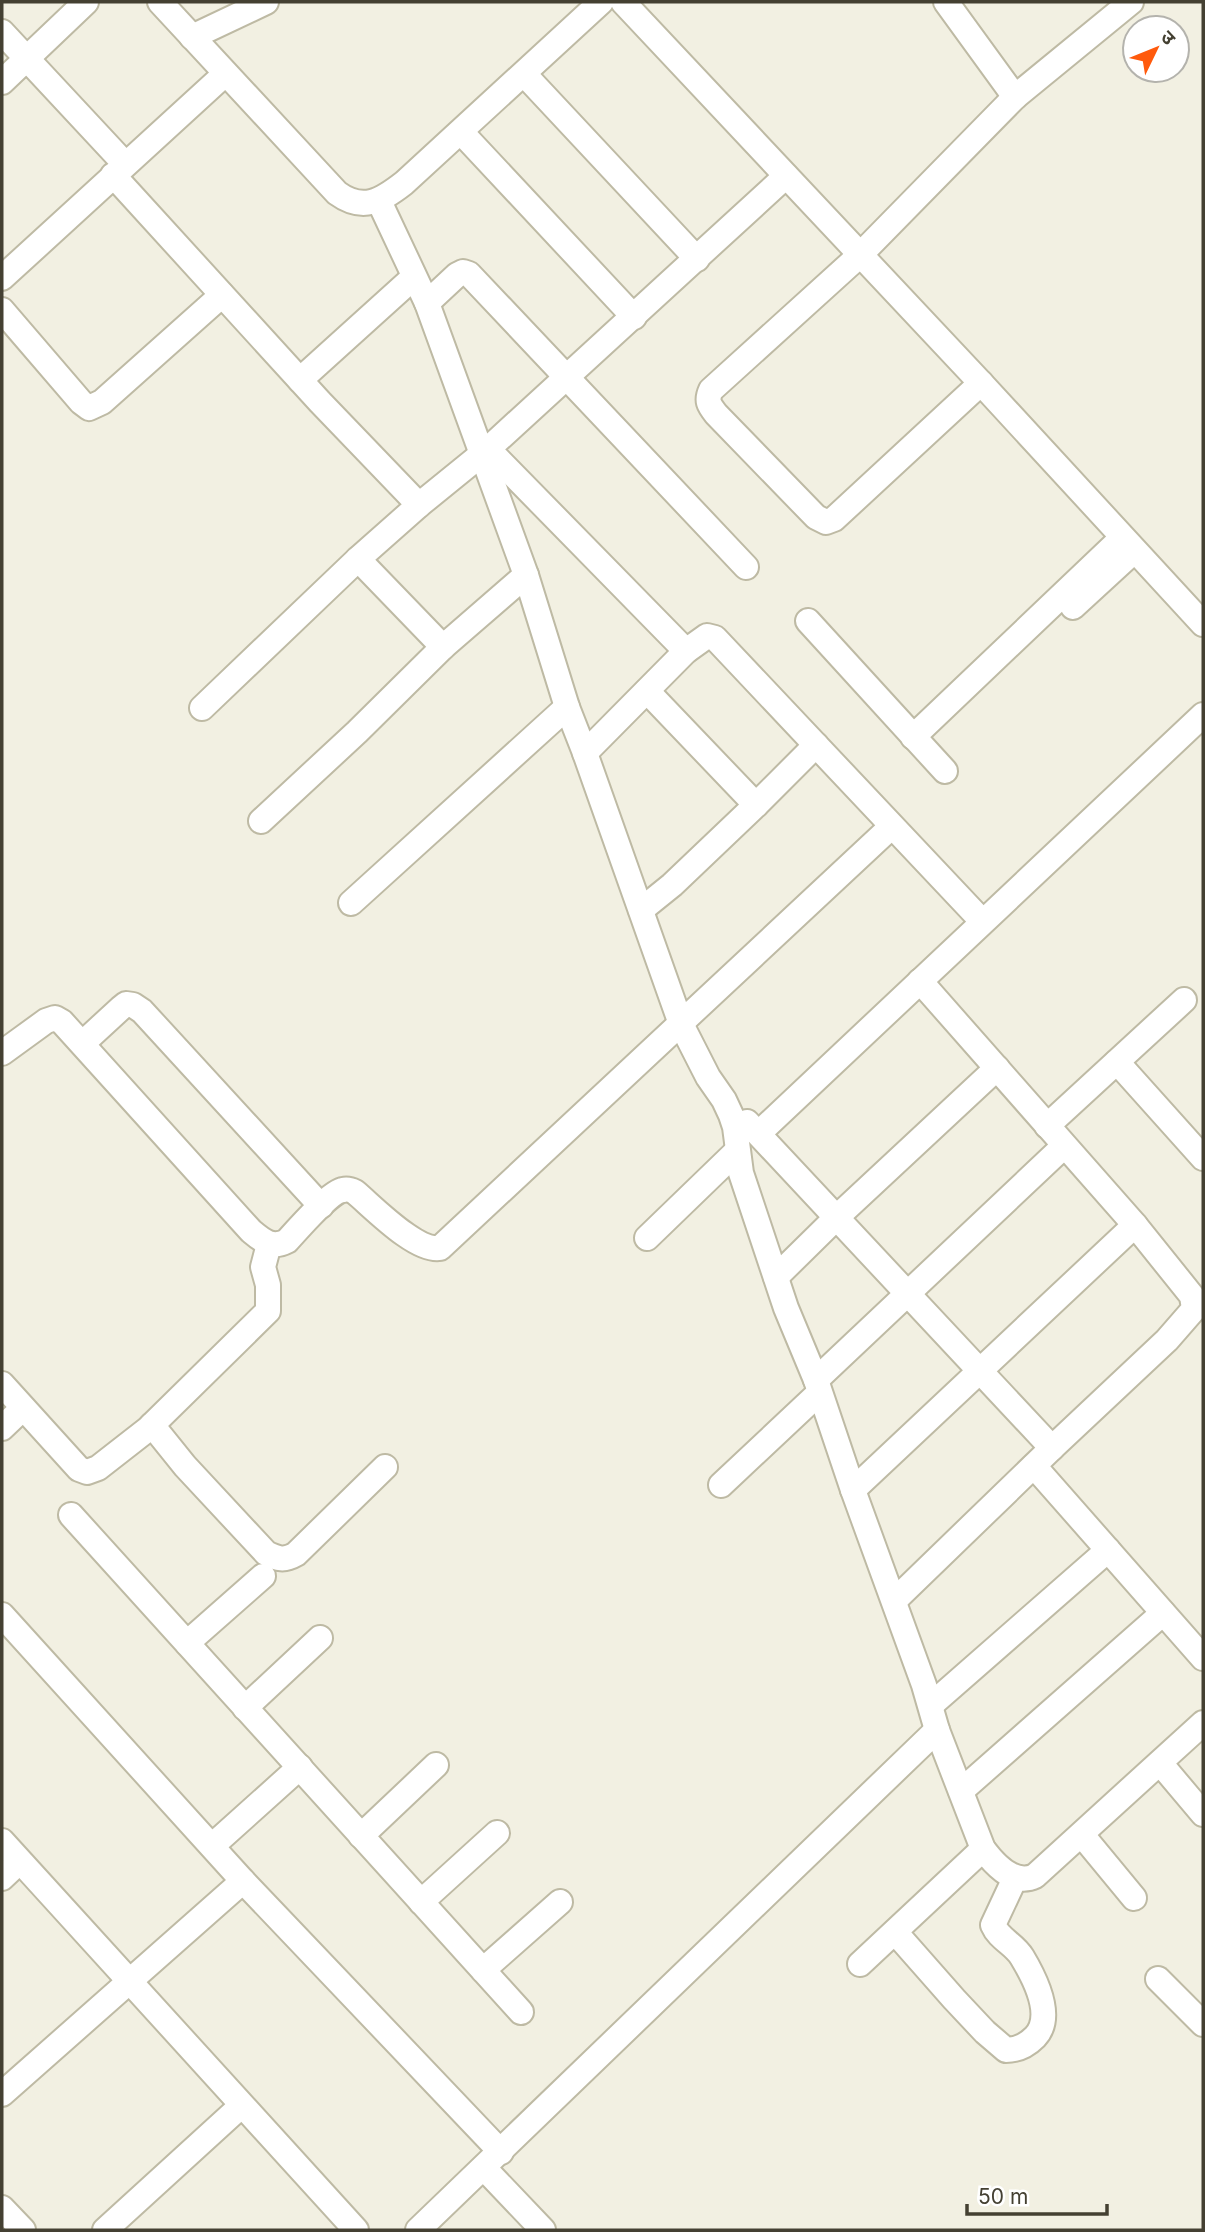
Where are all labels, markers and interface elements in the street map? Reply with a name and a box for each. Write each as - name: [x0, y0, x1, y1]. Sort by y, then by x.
- north arrow: [1121, 14, 1191, 84]
- text: उ: [1156, 26, 1181, 50]
- scale bar: [967, 2172, 1107, 2216]
- text: 50 m: [978, 2184, 1028, 2209]

